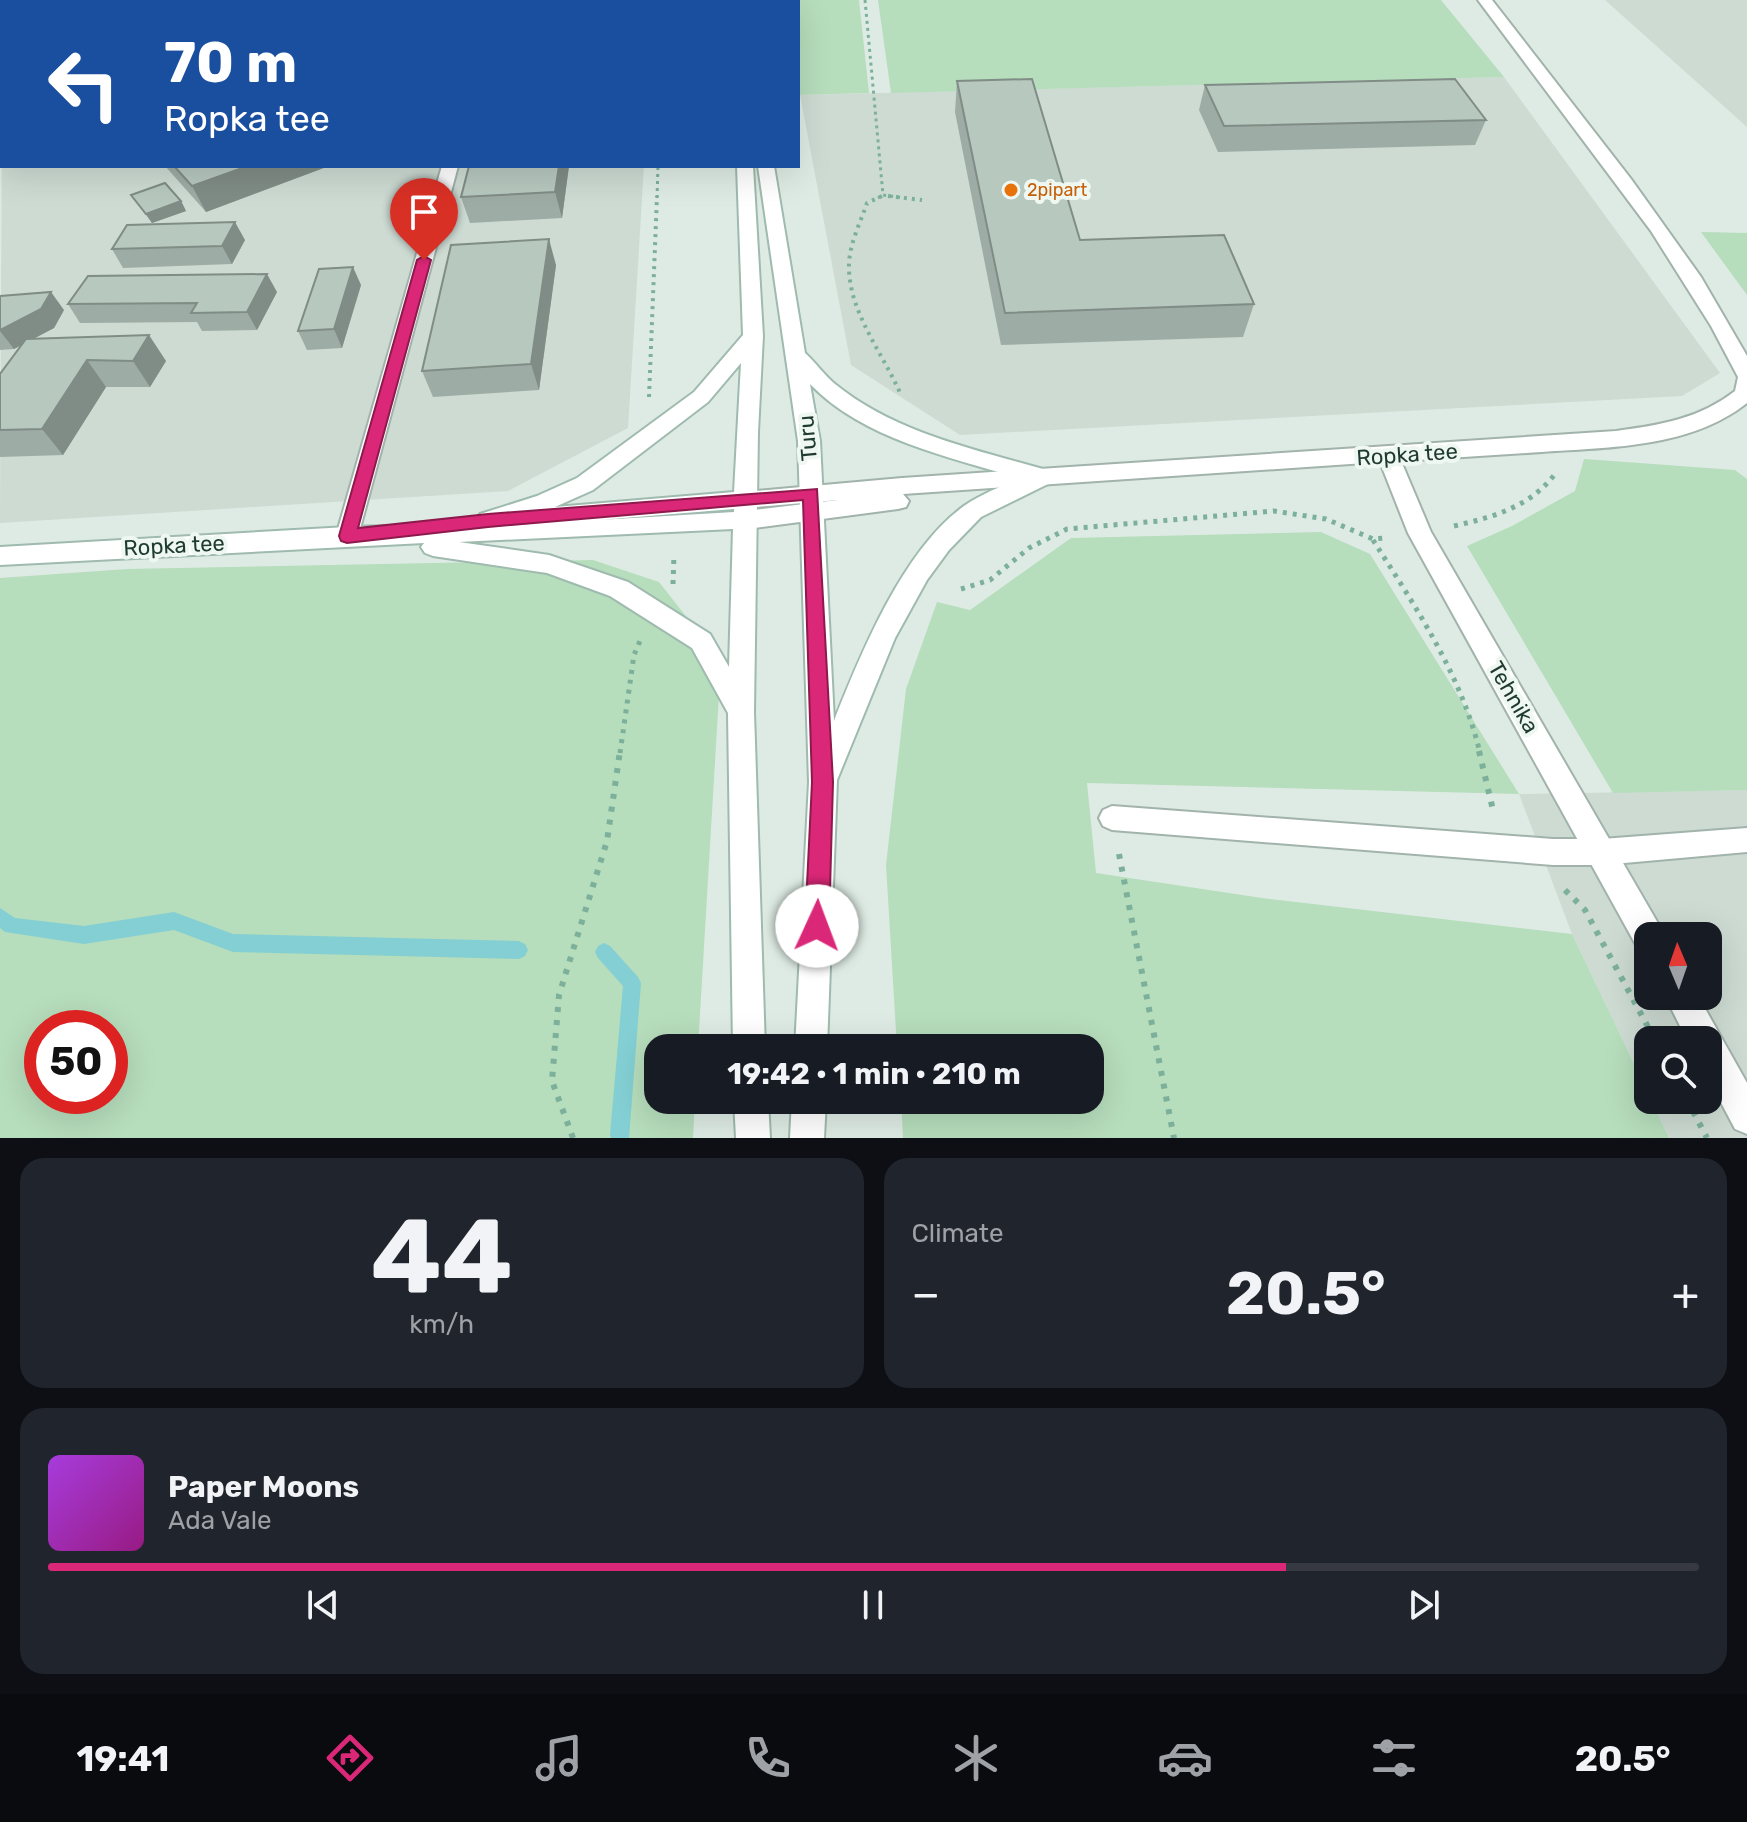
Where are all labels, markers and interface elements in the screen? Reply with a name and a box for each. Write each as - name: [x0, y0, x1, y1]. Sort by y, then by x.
- text: 70 m: [164, 30, 297, 96]
- icon: left: [32, 32, 136, 136]
- text: Ropka tee: [164, 97, 330, 140]
- pin: [390, 178, 458, 260]
- place label: 2pipart: [1027, 179, 1087, 201]
- marker: 2pipart: [1002, 181, 1020, 199]
- icon: arrive: [402, 190, 446, 234]
- street label: Turu: [792, 414, 823, 462]
- street label: Ropka tee: [1355, 437, 1459, 472]
- street label: Ropka tee: [123, 529, 225, 562]
- street label: Tehnika: [1482, 657, 1545, 738]
- position arrow: [775, 884, 859, 968]
- north arrow: [1634, 922, 1722, 1010]
- map controls: [1634, 922, 1722, 1114]
- speed limit sign: 50: [24, 1010, 128, 1114]
- button: search: [1634, 1026, 1722, 1114]
- text: 19:42 · 1 min · 210 m: [727, 1056, 1021, 1092]
- text: 44: [371, 1195, 513, 1318]
- text: Climate: [912, 1218, 1004, 1249]
- text: 20.5°: [1226, 1258, 1386, 1329]
- text: −: [912, 1268, 940, 1320]
- text: +: [1672, 1268, 1699, 1320]
- text: km/h: [409, 1309, 474, 1340]
- text: Paper Moons: [168, 1469, 359, 1505]
- text: Ada Vale: [168, 1505, 272, 1536]
- icon: previous: [301, 1583, 345, 1627]
- icon: pause: [851, 1583, 895, 1627]
- icon: next: [1402, 1583, 1446, 1627]
- icon: directions: [322, 1730, 378, 1786]
- icon: music: [531, 1730, 587, 1786]
- icon: phone: [740, 1730, 796, 1786]
- icon: climate: [948, 1730, 1004, 1786]
- icon: car: [1157, 1730, 1213, 1786]
- icon: filters: [1366, 1730, 1422, 1786]
- text: 19:41: [76, 1737, 169, 1780]
- text: 20.5°: [1575, 1737, 1671, 1780]

